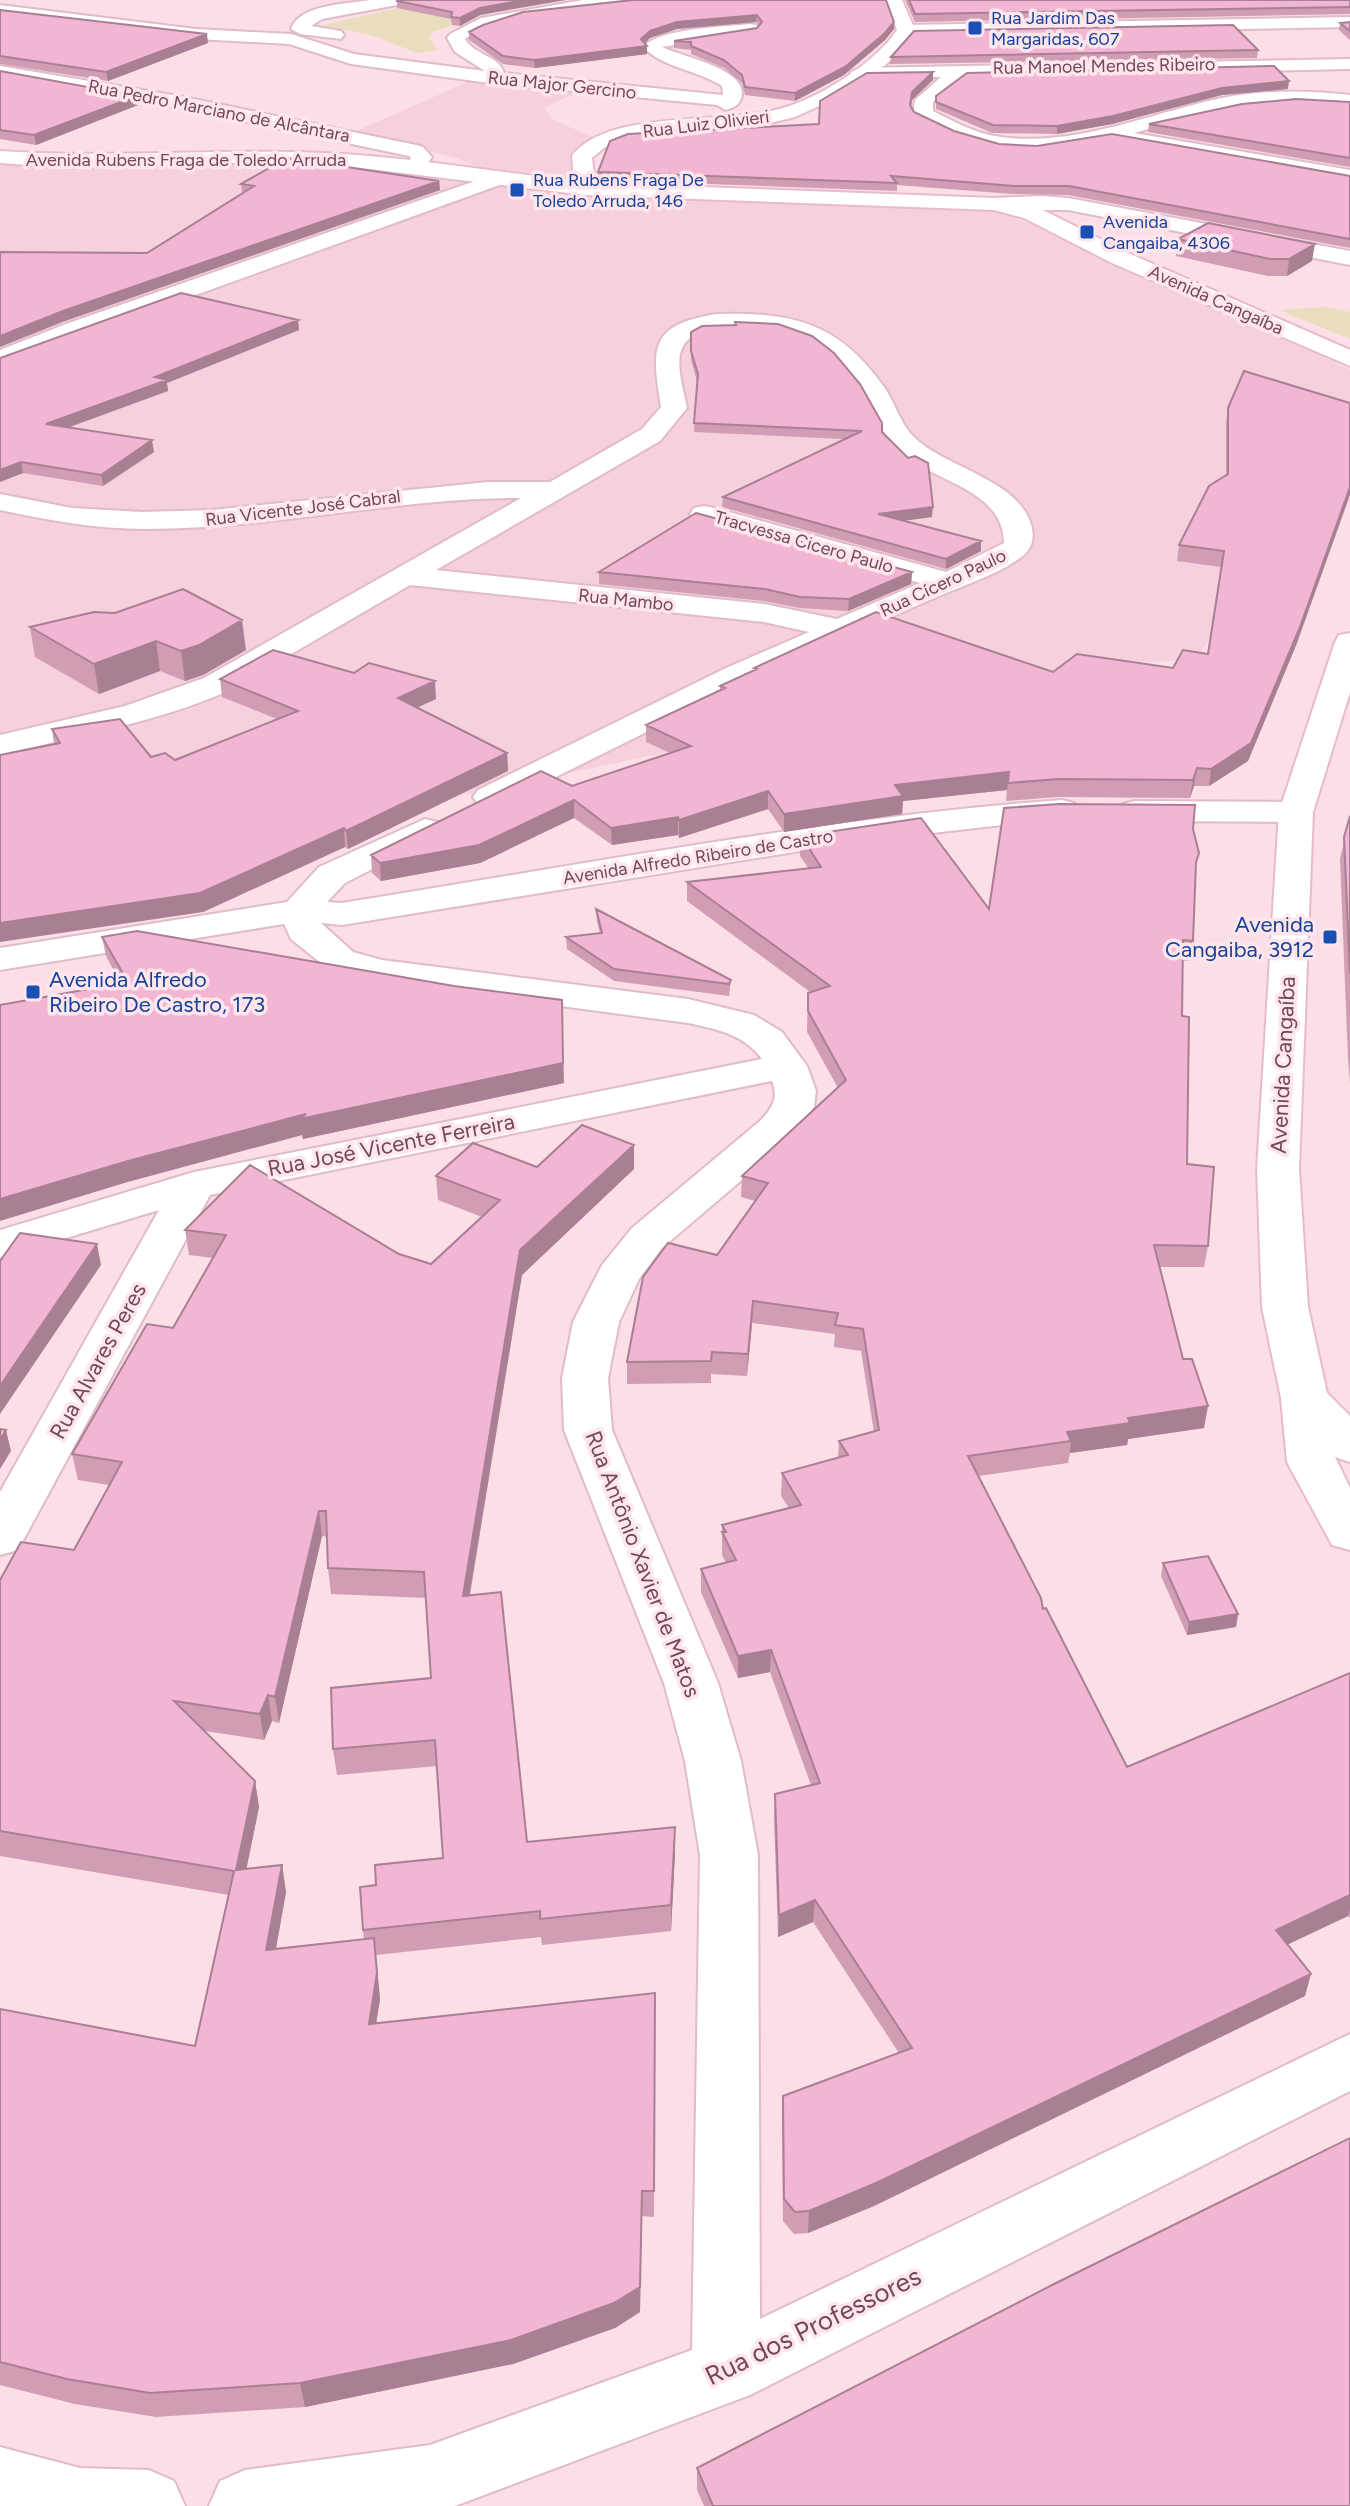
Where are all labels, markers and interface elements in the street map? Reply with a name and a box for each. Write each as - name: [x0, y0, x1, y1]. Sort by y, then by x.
- place label: Rua Jardim Das Margaridas, 607: [991, 7, 1120, 50]
- marker: Rua Jardim Das Margaridas, 607: [966, 19, 984, 37]
- street label: Rua Manoel Mendes Ribeiro: [992, 53, 1216, 79]
- street label: Rua Major Gercino: [487, 66, 637, 104]
- street label: Rua Pedro Marciano de Alcântara: [86, 75, 352, 147]
- street label: Rua Luiz Olivieri: [641, 105, 771, 143]
- street label: Avenida Rubens Fraga de Toledo Arruda: [26, 149, 346, 171]
- place label: Rua Rubens Fraga De Toledo Arruda, 146: [533, 169, 704, 212]
- marker: Rua Rubens Fraga De Toledo Arruda, 146: [508, 181, 526, 199]
- place label: Avenida Cangaiba, 4306: [1103, 211, 1230, 254]
- marker: Avenida Cangaiba, 4306: [1078, 223, 1096, 241]
- street label: Avenida Cangaíba: [1145, 260, 1287, 340]
- street label: Rua Vicente José Cabral: [204, 485, 402, 531]
- street label: Tracvessa Cicero Paulo: [712, 506, 896, 578]
- street label: Rua Cícero Paulo: [876, 544, 1010, 622]
- street label: Rua Mambo: [577, 584, 675, 616]
- street label: Avenida Alfredo Ribeiro de Castro: [561, 825, 835, 889]
- place label: Avenida Cangaiba, 3912: [1165, 911, 1314, 963]
- marker: Avenida Cangaiba, 3912: [1321, 928, 1339, 946]
- place label: Avenida Alfredo Ribeiro De Castro, 173: [49, 966, 265, 1018]
- street label: Avenida Cangaíba: [1265, 976, 1301, 1154]
- marker: Avenida Alfredo Ribeiro De Castro, 173: [24, 983, 42, 1001]
- street label: Rua José Vicente Ferreira: [265, 1108, 517, 1182]
- street label: Rua Alvares Peres: [44, 1278, 152, 1444]
- street label: Rua Antônio Xavier de Matos: [580, 1427, 706, 1701]
- street label: Rua dos Professores: [700, 2260, 926, 2392]

